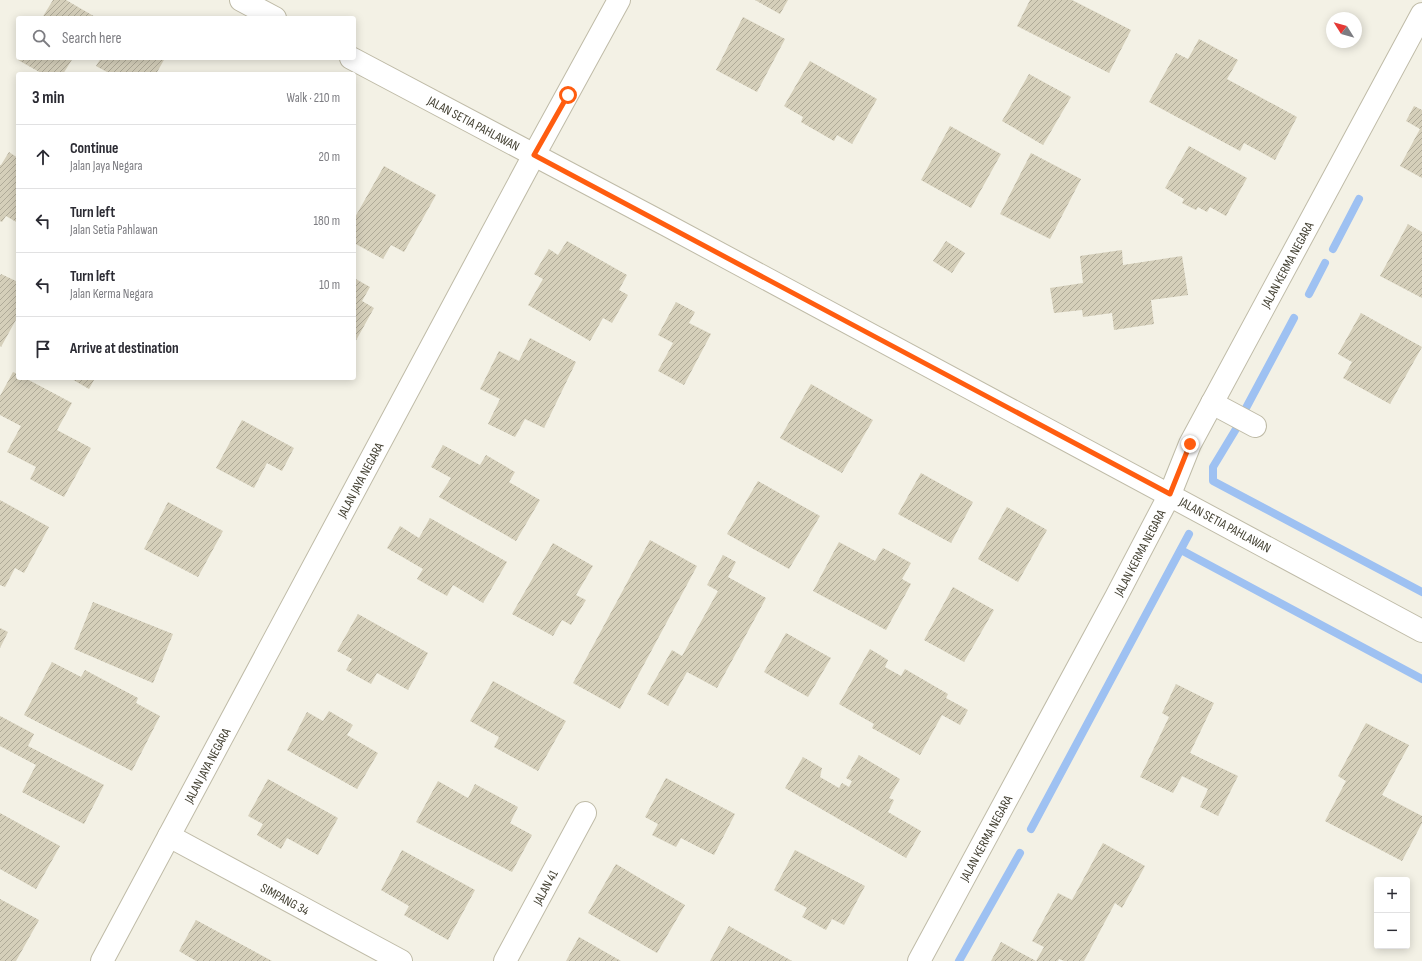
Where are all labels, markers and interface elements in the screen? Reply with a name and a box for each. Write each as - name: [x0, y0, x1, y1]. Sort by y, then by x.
- north arrow: [1326, 12, 1362, 48]
- search box: [16, 16, 356, 60]
- icon: search: [30, 27, 52, 49]
- text: Search here: [62, 29, 122, 48]
- route start: [559, 86, 577, 104]
- text: 3 min: [32, 88, 65, 108]
- text: Walk · 210 m: [287, 90, 340, 106]
- street label: JALAN SETIA PAHLAWAN: [424, 92, 522, 155]
- text: Continue: [70, 139, 119, 158]
- icon: ahead: [32, 146, 54, 168]
- text: 20 m: [318, 149, 340, 165]
- text: Jalan Jaya Negara: [70, 158, 143, 174]
- text: Turn left: [70, 203, 115, 222]
- icon: left: [32, 210, 54, 232]
- text: 180 m: [314, 213, 340, 229]
- street label: JALAN KERMA NEGARA: [1258, 219, 1318, 312]
- text: Jalan Setia Pahlawan: [70, 222, 158, 238]
- text: Turn left: [70, 267, 115, 286]
- icon: left: [32, 274, 54, 296]
- text: 10 m: [319, 277, 340, 293]
- text: Jalan Kerma Negara: [70, 286, 153, 302]
- icon: arrive: [32, 338, 54, 360]
- text: Arrive at destination: [70, 339, 179, 358]
- route end: [1181, 435, 1199, 453]
- street label: JALAN JAYA NEGARA: [334, 439, 388, 522]
- street label: JALAN SETIA PAHLAWAN: [1175, 493, 1274, 556]
- street label: JALAN KERMA NEGARA: [1110, 507, 1170, 600]
- street label: JALAN JAYA NEGARA: [181, 725, 235, 807]
- street label: JALAN KERMA NEGARA: [956, 792, 1016, 885]
- street label: JALAN 41: [529, 867, 562, 909]
- map controls: [1374, 877, 1410, 949]
- button: +: [1374, 877, 1410, 913]
- street label: SIMPANG 34: [258, 880, 312, 919]
- button: −: [1374, 913, 1410, 949]

